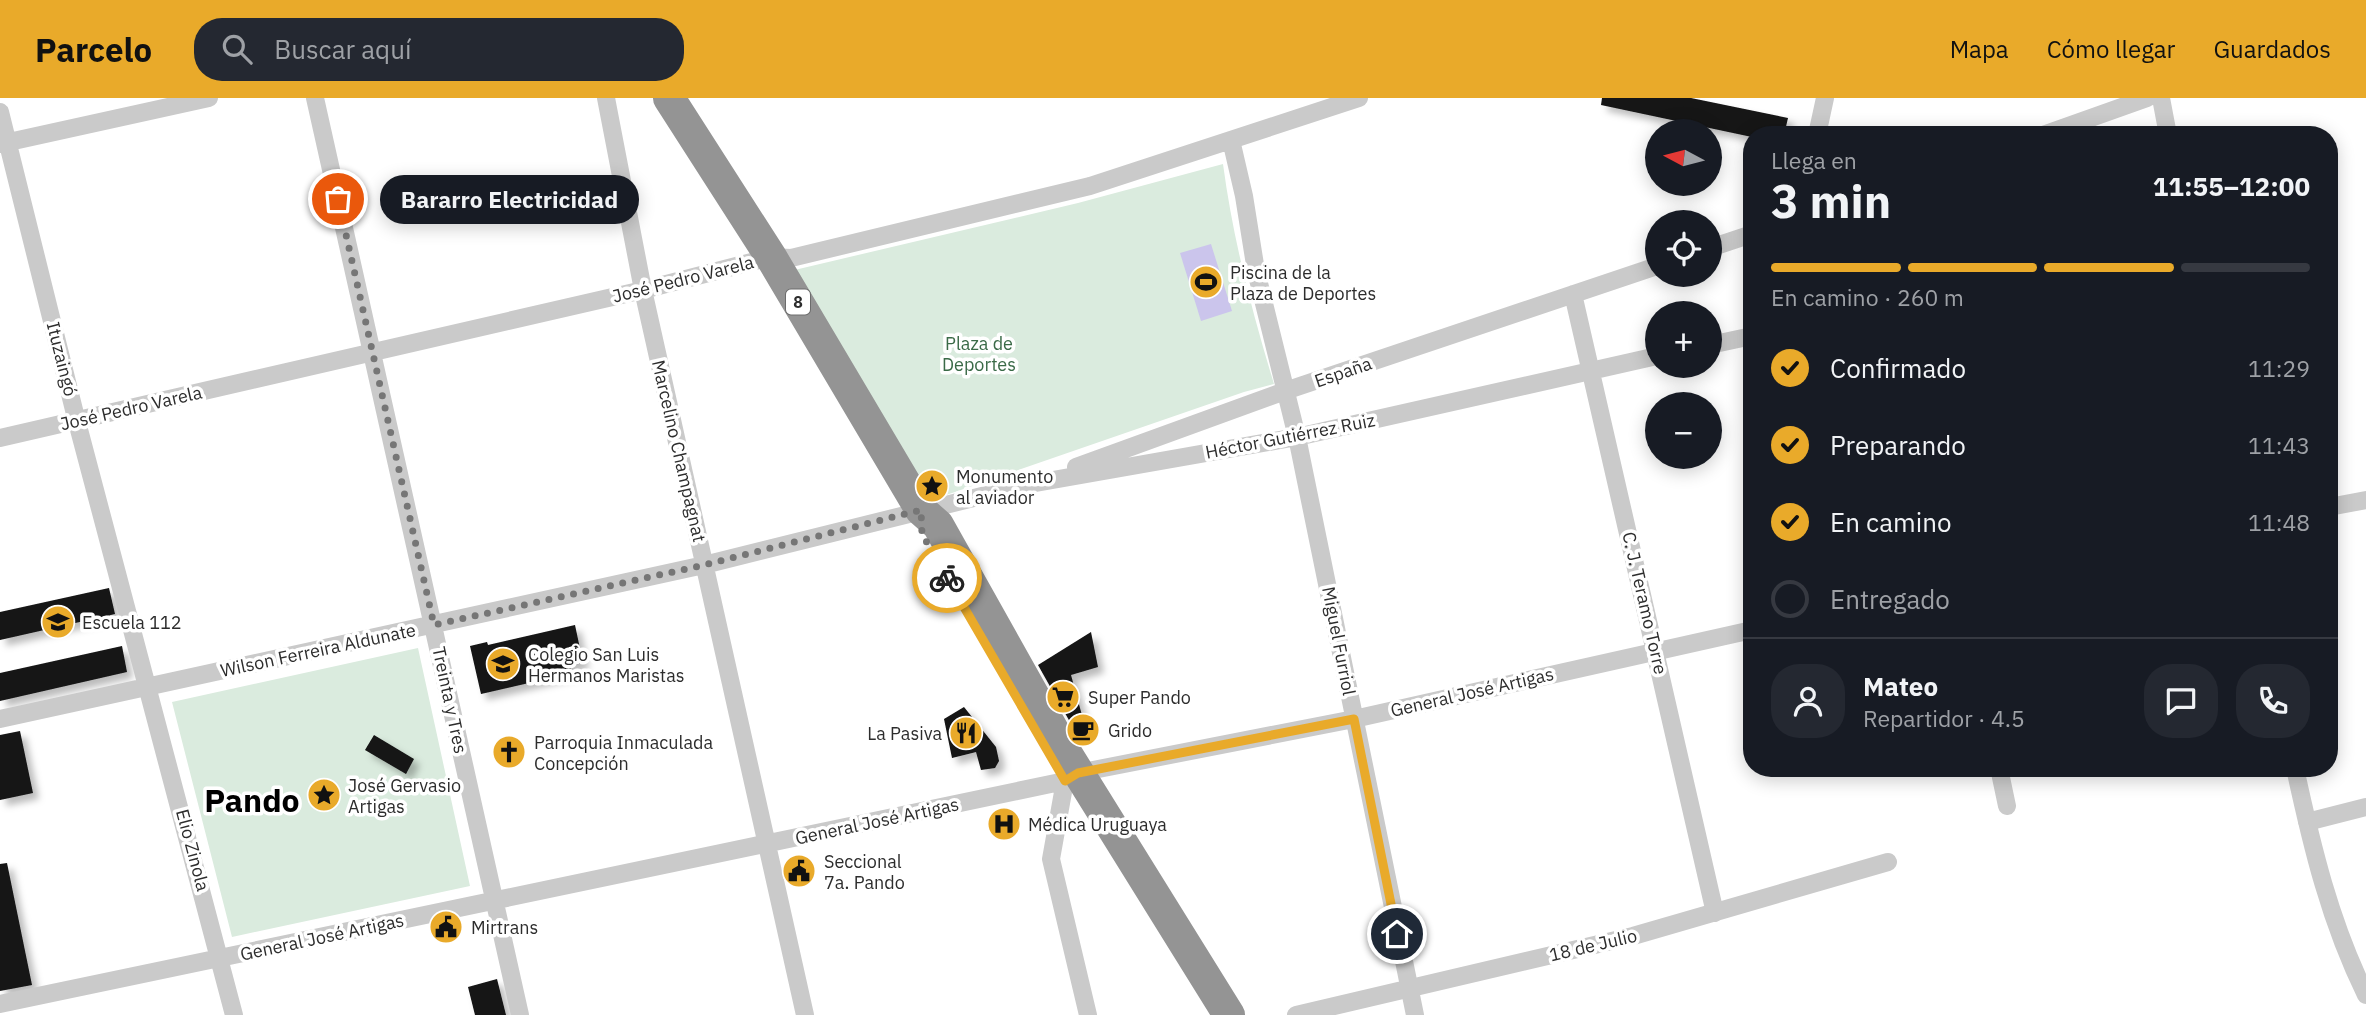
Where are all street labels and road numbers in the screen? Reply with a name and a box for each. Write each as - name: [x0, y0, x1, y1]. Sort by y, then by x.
- street label: José Pedro Varela: [610, 250, 756, 308]
- road number: 8: [786, 290, 810, 314]
- street label: Ituzaingó: [42, 319, 82, 399]
- street label: España: [1311, 351, 1375, 393]
- street label: Marcelino Champagnat: [647, 358, 711, 544]
- street label: José Pedro Varela: [58, 380, 205, 435]
- street label: Héctor Gutiérrez Ruiz: [1203, 408, 1377, 464]
- street label: C. J. Teramo Torre: [1617, 529, 1673, 677]
- street label: Miguel Furriol: [1317, 585, 1361, 697]
- street label: Wilson Ferreira Aldunate: [218, 618, 418, 682]
- street label: Treinta y Tres: [427, 644, 473, 756]
- street label: General José Artigas: [1388, 662, 1556, 722]
- street label: General José Artigas: [793, 792, 961, 850]
- street label: Elio Zinola: [171, 806, 215, 894]
- street label: General José Artigas: [238, 908, 406, 966]
- street label: 18 de Julio: [1547, 924, 1639, 966]

